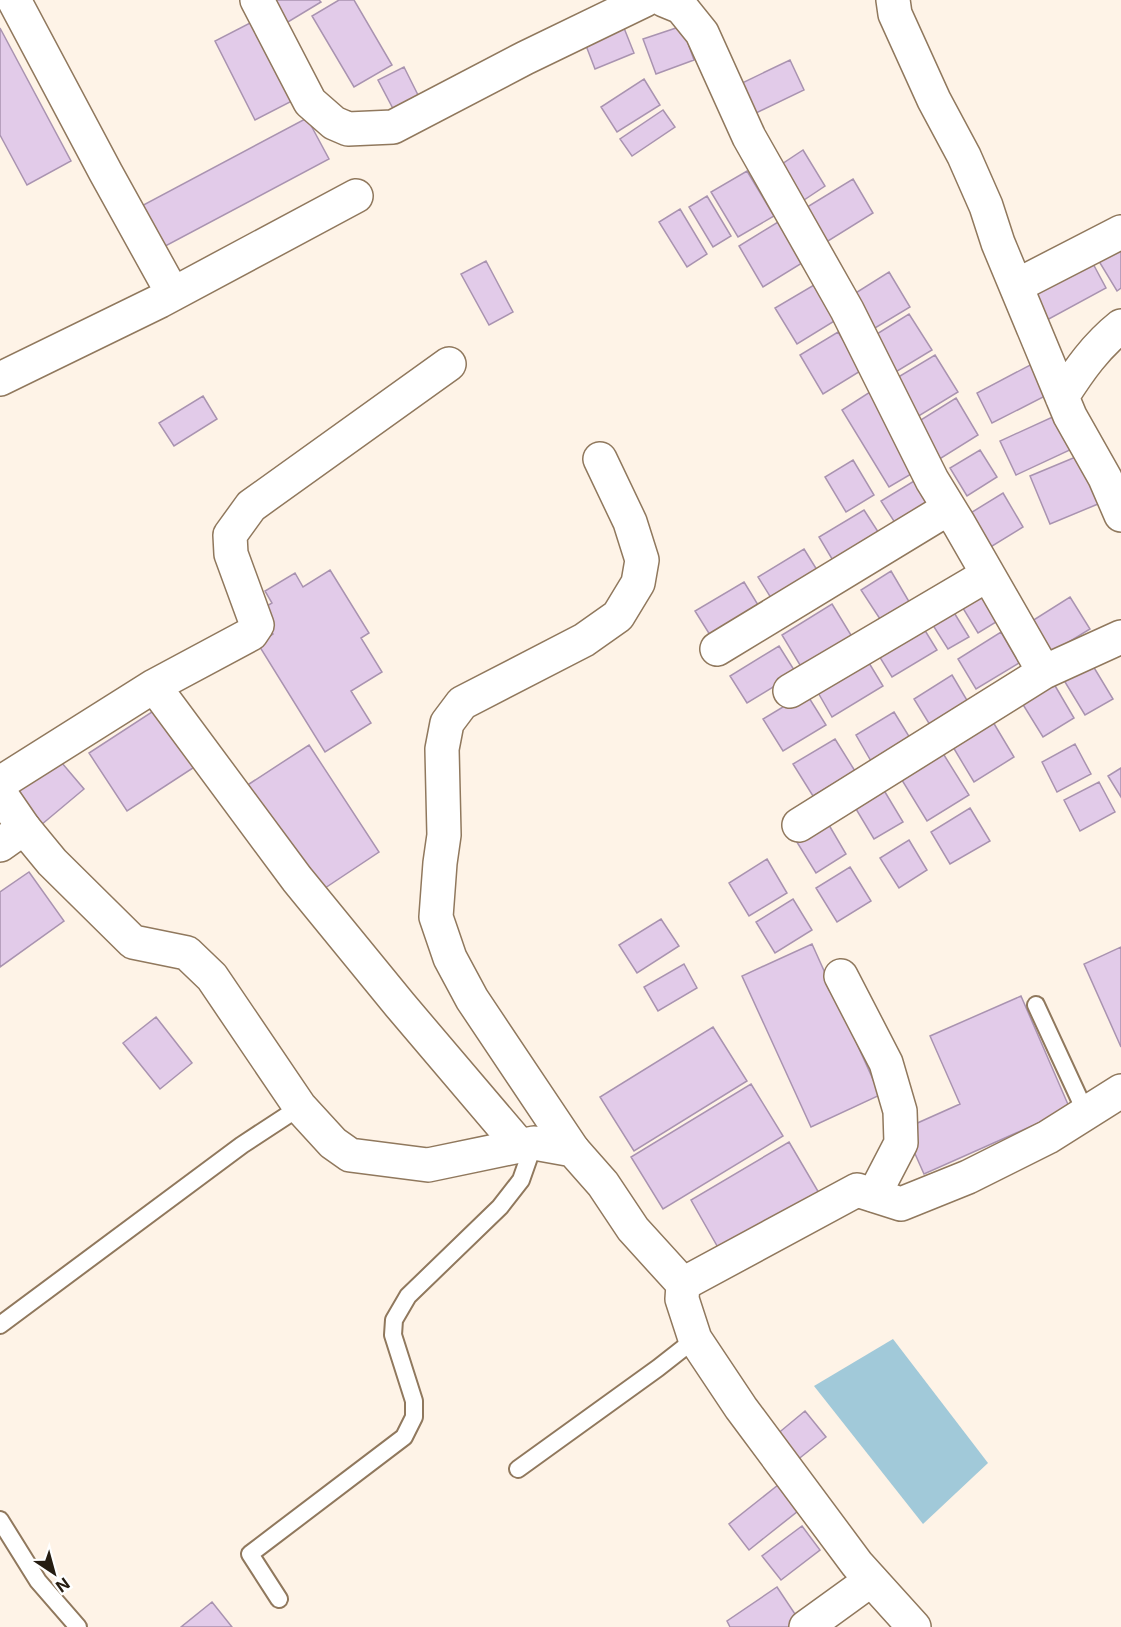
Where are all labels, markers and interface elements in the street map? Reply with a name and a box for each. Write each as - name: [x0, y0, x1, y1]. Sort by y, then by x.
- north arrow: [24, 1543, 84, 1603]
- text: N: [52, 1573, 74, 1597]

